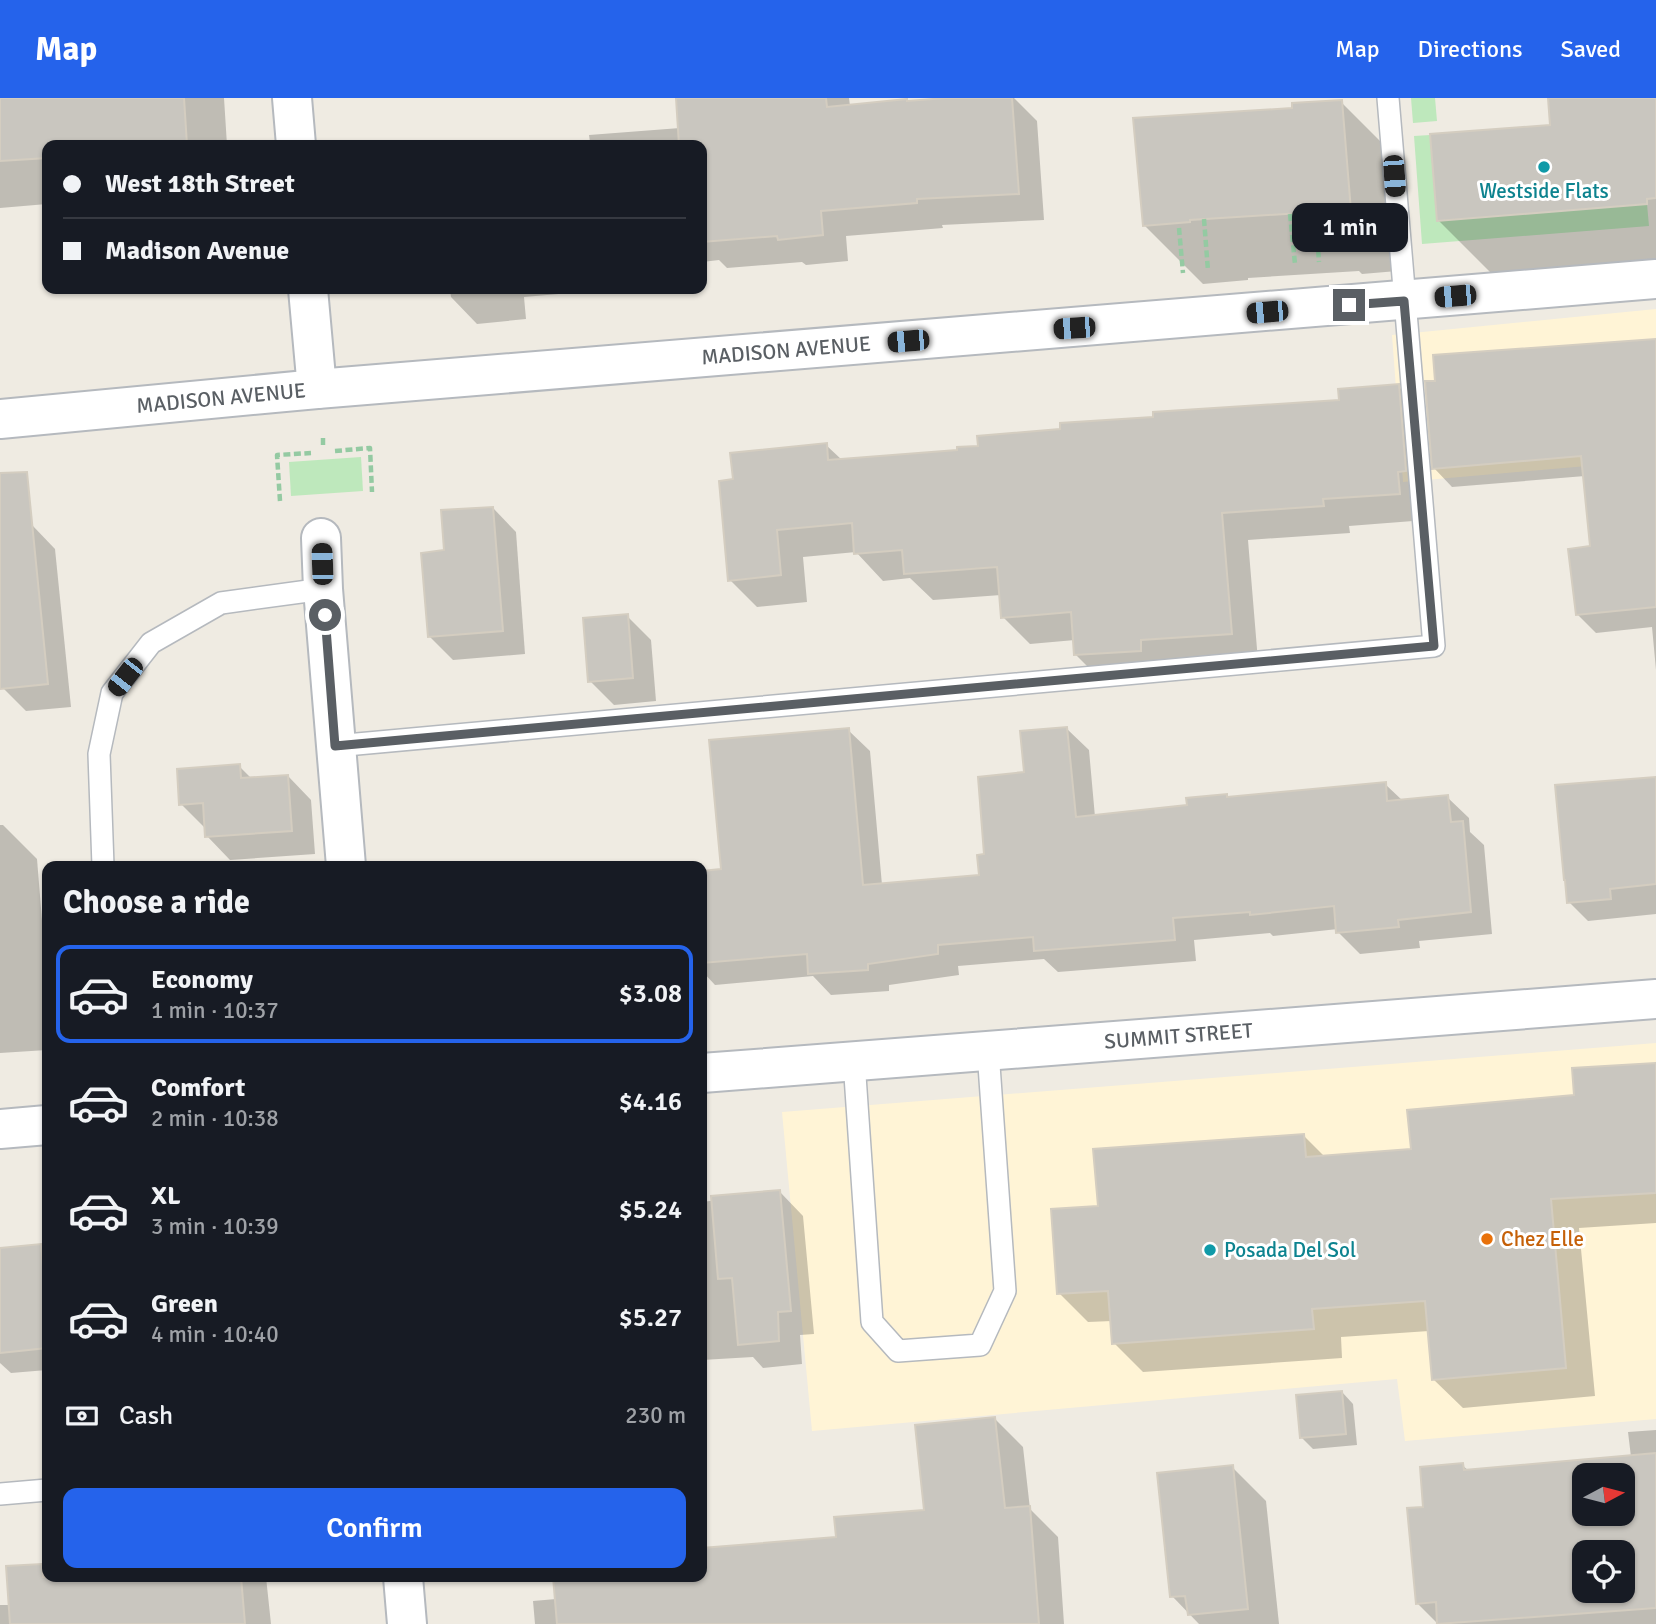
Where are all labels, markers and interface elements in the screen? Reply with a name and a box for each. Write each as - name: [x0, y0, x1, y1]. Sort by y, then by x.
- text: Map: [35, 29, 97, 70]
- text: Map: [1335, 34, 1380, 64]
- text: Directions: [1418, 34, 1523, 64]
- text: Saved: [1561, 34, 1621, 64]
- car: [1383, 154, 1406, 198]
- marker: Westside Flats: [1536, 159, 1552, 175]
- text: West 18th Street: [105, 168, 295, 200]
- place label: Westside Flats: [1479, 178, 1609, 204]
- callout: 1 min: [1291, 204, 1407, 252]
- text: 1 min: [1322, 213, 1378, 242]
- text: Madison Avenue: [105, 235, 289, 267]
- car: [1434, 284, 1477, 308]
- route end: [1333, 289, 1365, 321]
- car: [1246, 300, 1289, 324]
- car: [1053, 316, 1096, 340]
- car: [887, 329, 930, 353]
- street label: MADISON AVENUE: [700, 331, 872, 370]
- street label: MADISON AVENUE: [135, 377, 307, 419]
- car: [311, 543, 334, 585]
- route start: [309, 599, 341, 631]
- car: [104, 654, 147, 700]
- text: Choose a ride: [63, 883, 250, 922]
- icon: car: [67, 963, 130, 1026]
- text: Economy: [151, 964, 253, 996]
- text: $3.08: [619, 978, 682, 1010]
- text: 1 min · 10:37: [151, 996, 279, 1025]
- street label: SUMMIT STREET: [1103, 1017, 1254, 1055]
- icon: car: [67, 1071, 130, 1134]
- text: Comfort: [151, 1072, 245, 1104]
- text: $4.16: [619, 1086, 682, 1118]
- text: 2 min · 10:38: [151, 1104, 279, 1133]
- icon: car: [67, 1179, 130, 1242]
- text: XL: [151, 1180, 181, 1212]
- text: $5.24: [619, 1194, 682, 1226]
- text: 3 min · 10:39: [151, 1212, 279, 1241]
- place label: Chez Elle: [1501, 1226, 1584, 1252]
- marker: Chez Elle: [1479, 1231, 1495, 1247]
- place label: Posada Del Sol: [1224, 1237, 1356, 1263]
- marker: Posada Del Sol: [1202, 1242, 1218, 1258]
- icon: car: [67, 1287, 130, 1350]
- text: Green: [151, 1288, 218, 1320]
- text: $5.27: [619, 1302, 682, 1334]
- text: 4 min · 10:40: [151, 1320, 279, 1349]
- icon: cash: [63, 1397, 101, 1435]
- text: Cash: [119, 1400, 173, 1432]
- text: 230 m: [625, 1401, 686, 1430]
- north arrow: [1572, 1463, 1634, 1526]
- map controls: [1572, 1463, 1635, 1603]
- button: Confirm: [63, 1488, 686, 1568]
- button: locate: [1572, 1540, 1635, 1603]

